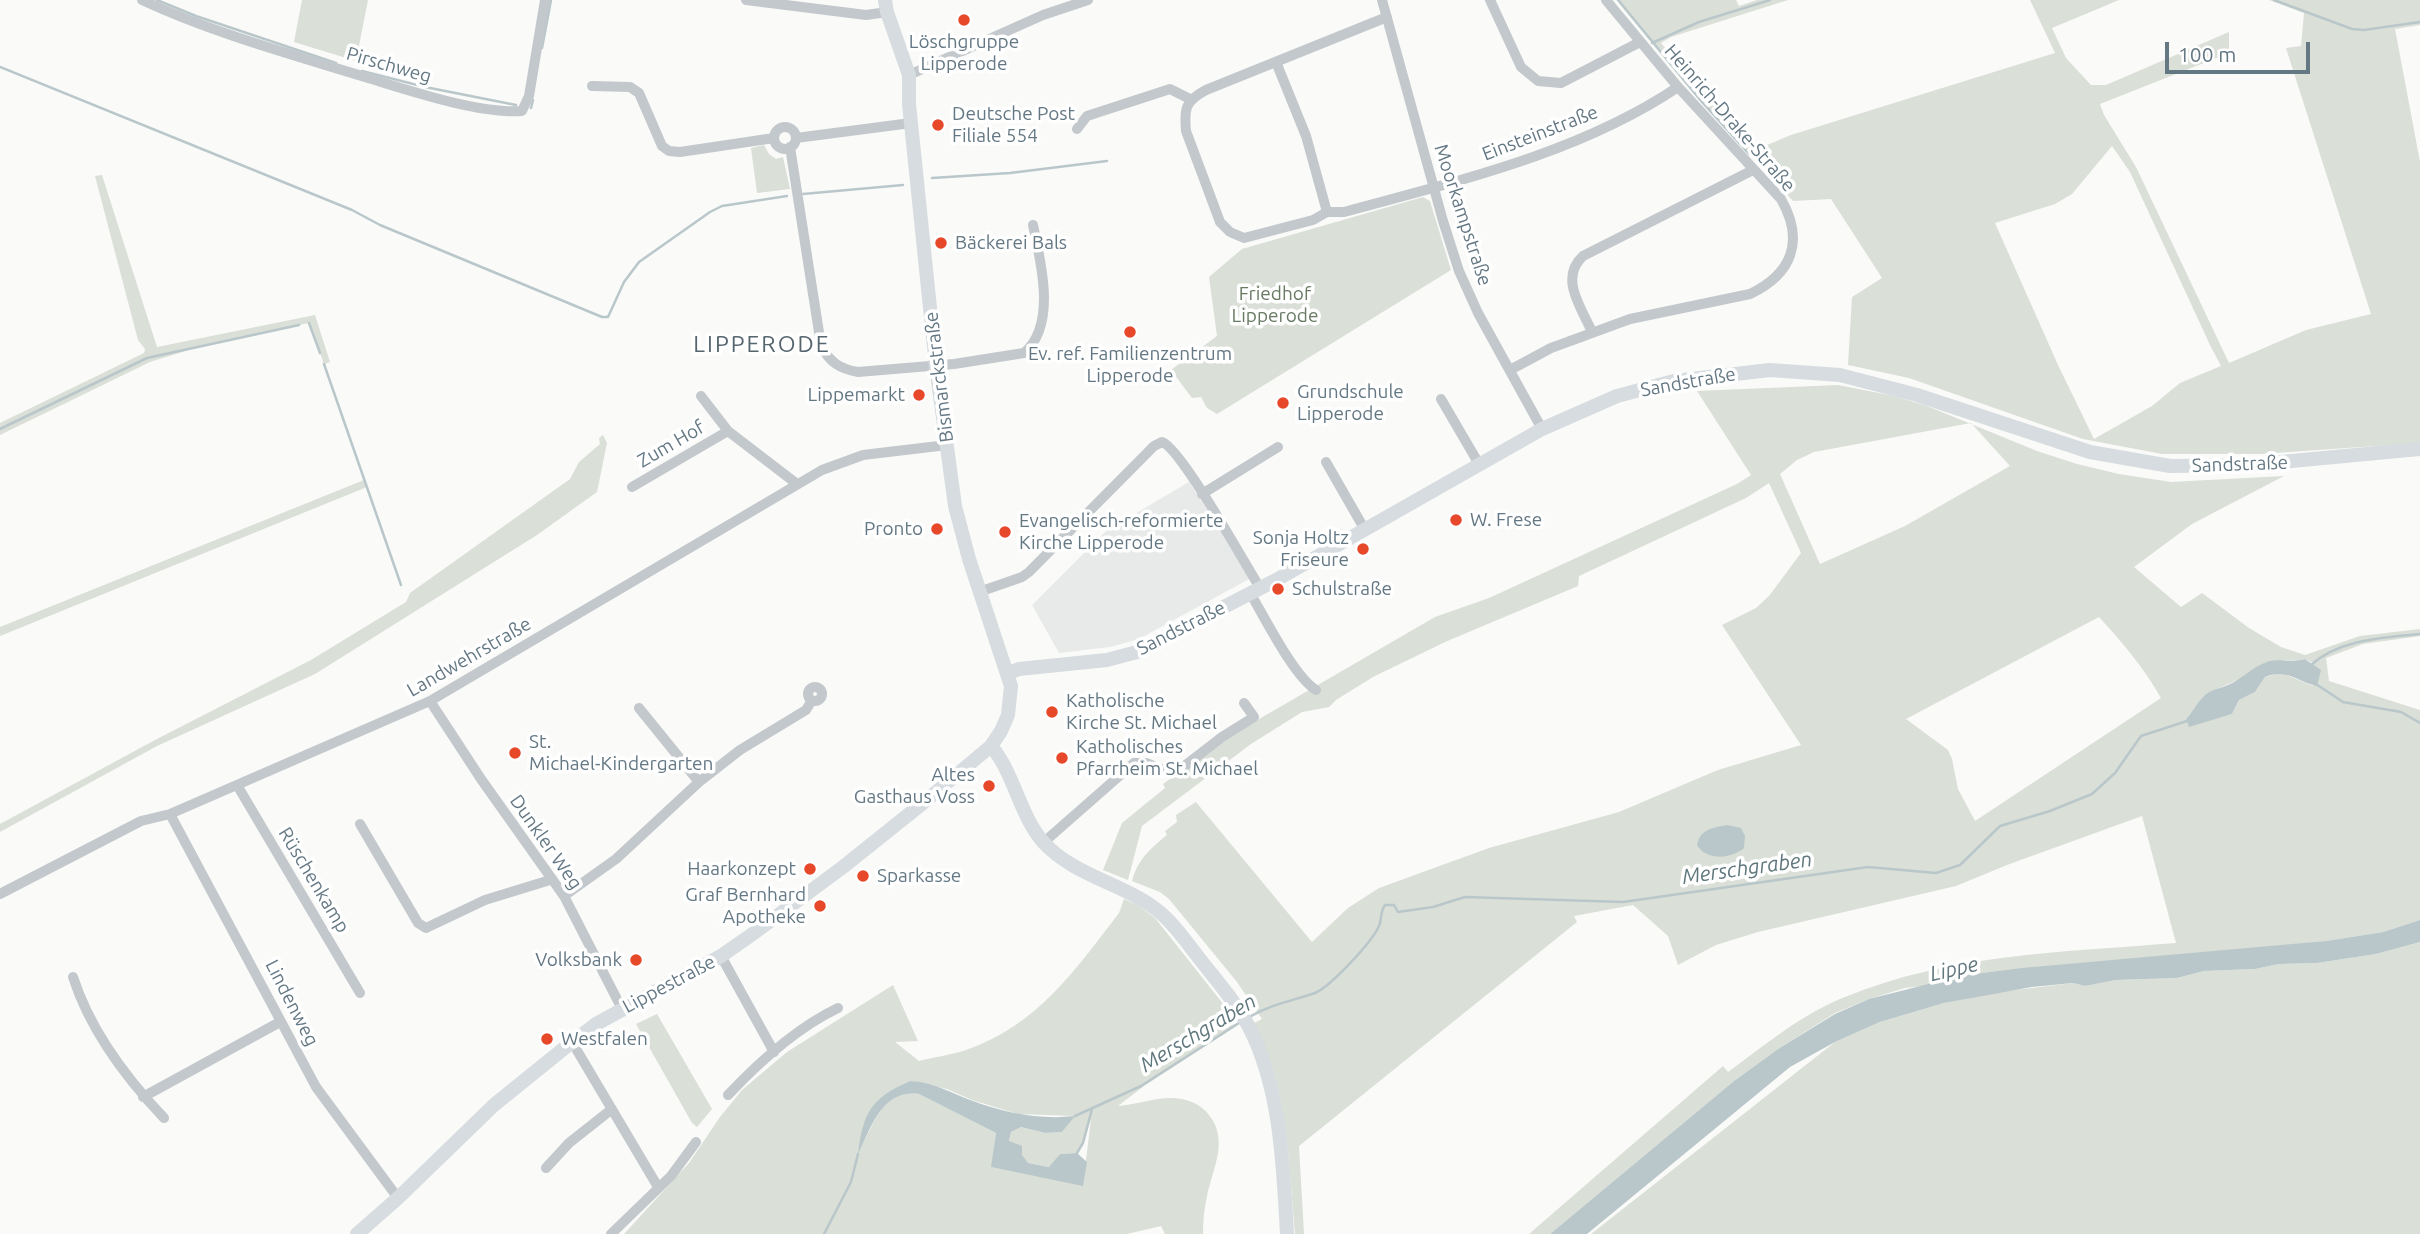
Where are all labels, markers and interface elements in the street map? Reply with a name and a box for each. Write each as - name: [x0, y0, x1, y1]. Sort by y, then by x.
- marker: Löschgruppe Lipperode: [956, 12, 972, 28]
- scale bar: [2168, 28, 2313, 72]
- place label: Löschgruppe Lipperode: [909, 31, 1019, 75]
- street label: Heinrich-Drake-Straße: [1660, 40, 1800, 196]
- street label: Pirschweg: [344, 42, 434, 88]
- text: 100 m: [2178, 42, 2236, 66]
- street label: Einsteinstraße: [1479, 100, 1601, 166]
- place label: Deutsche Post Filiale 554: [952, 103, 1075, 147]
- marker: Deutsche Post Filiale 554: [930, 117, 946, 133]
- street label: Moorkampstraße: [1429, 141, 1497, 289]
- place label: Bäckerei Bals: [955, 232, 1067, 254]
- marker: Bäckerei Bals: [933, 235, 949, 251]
- park label: Friedhof Lipperode: [1232, 283, 1318, 327]
- street label: Bismarckstraße: [920, 310, 958, 444]
- marker: Ev. ref. Familienzentrum Lipperode: [1122, 324, 1138, 340]
- district label: LIPPERODE: [694, 330, 830, 358]
- place label: Ev. ref. Familienzentrum Lipperode: [1028, 343, 1232, 387]
- street label: Sandstraße: [1639, 362, 1737, 402]
- place label: Grundschule Lipperode: [1297, 381, 1404, 425]
- place label: Lippemarkt: [808, 384, 905, 406]
- marker: Lippemarkt: [911, 387, 927, 403]
- marker: Grundschule Lipperode: [1275, 395, 1291, 411]
- street label: Zum Hof: [633, 416, 709, 472]
- street label: Sandstraße: [2191, 451, 2289, 477]
- place label: W. Frese: [1470, 509, 1542, 531]
- place label: Evangelisch-reformierte Kirche Lipperode: [1019, 510, 1224, 554]
- marker: W. Frese: [1448, 512, 1464, 528]
- place label: Pronto: [864, 518, 923, 540]
- marker: Pronto: [929, 521, 945, 537]
- marker: Evangelisch-reformierte Kirche Lipperode: [997, 524, 1013, 540]
- place label: Sonja Holtz Friseure: [1253, 527, 1349, 571]
- marker: Sonja Holtz Friseure: [1355, 541, 1371, 557]
- place label: Schulstraße: [1292, 578, 1392, 600]
- marker: Schulstraße: [1270, 581, 1286, 597]
- street label: Sandstraße: [1133, 596, 1229, 660]
- street label: Landwehrstraße: [403, 612, 535, 702]
- place label: Katholische Kirche St. Michael: [1066, 690, 1217, 734]
- marker: Katholische Kirche St. Michael: [1044, 704, 1060, 720]
- place label: St. Michael-Kindergarten: [529, 731, 713, 775]
- place label: Katholisches Pfarrheim St. Michael: [1076, 736, 1258, 780]
- marker: St. Michael-Kindergarten: [507, 745, 523, 761]
- marker: Katholisches Pfarrheim St. Michael: [1054, 750, 1070, 766]
- place label: Altes Gasthaus Voss: [854, 764, 975, 808]
- marker: Altes Gasthaus Voss: [981, 778, 997, 794]
- street label: Dunkler Weg: [505, 790, 587, 894]
- street label: Rüschenkamp: [274, 823, 354, 937]
- water label: Merschgraben: [1680, 846, 1814, 890]
- place label: Haarkonzept: [687, 858, 796, 880]
- marker: Haarkonzept: [802, 861, 818, 877]
- place label: Sparkasse: [877, 865, 961, 887]
- marker: Sparkasse: [855, 868, 871, 884]
- place label: Graf Bernhard Apotheke: [685, 884, 806, 928]
- marker: Graf Bernhard Apotheke: [812, 898, 828, 914]
- place label: Volksbank: [535, 949, 622, 971]
- street label: Lippestraße: [619, 950, 719, 1018]
- water label: Lippe: [1927, 951, 1981, 987]
- marker: Volksbank: [628, 952, 644, 968]
- street label: Lindenweg: [261, 956, 323, 1050]
- water label: Merschgraben: [1135, 988, 1261, 1078]
- place label: Westfalen: [561, 1028, 648, 1050]
- marker: Westfalen: [539, 1031, 555, 1047]

